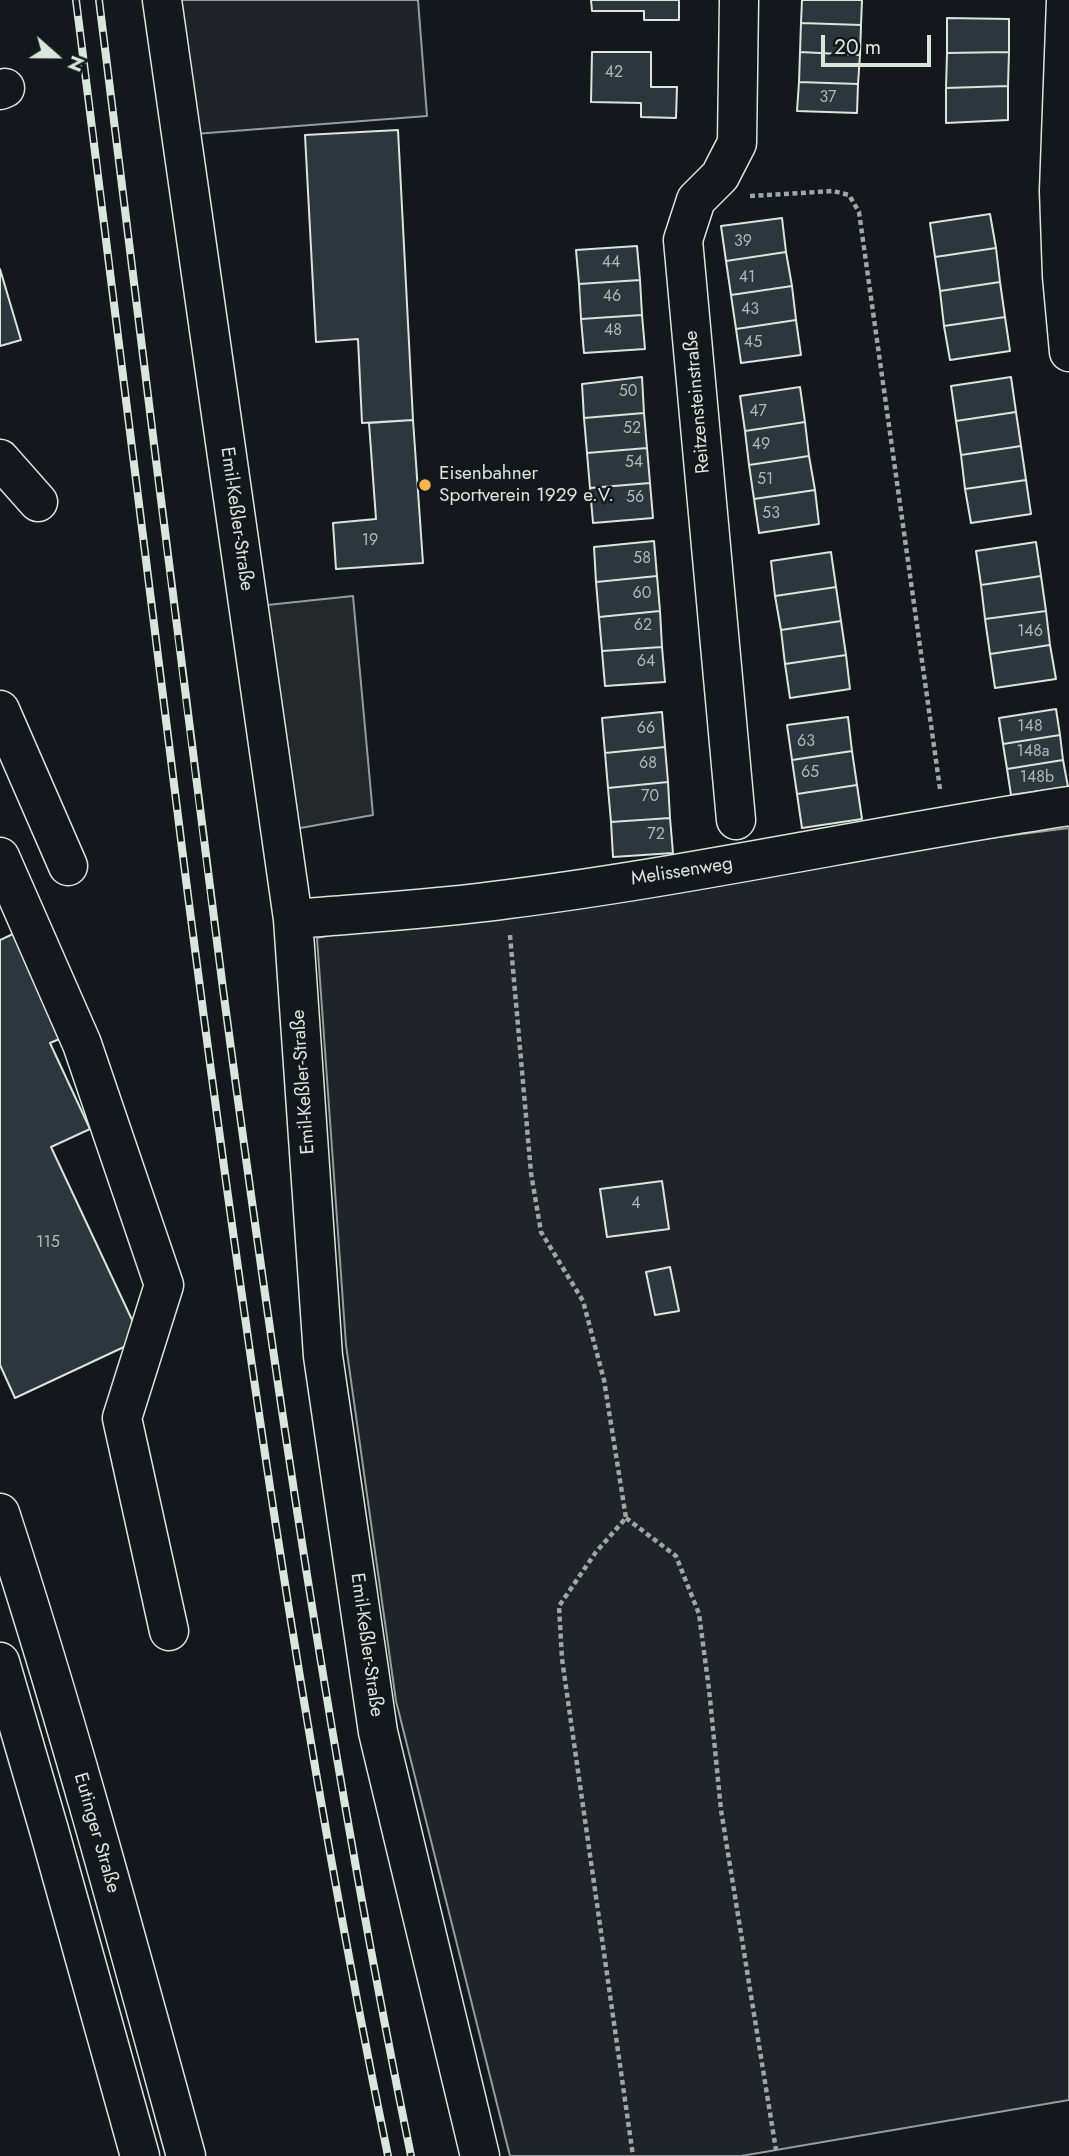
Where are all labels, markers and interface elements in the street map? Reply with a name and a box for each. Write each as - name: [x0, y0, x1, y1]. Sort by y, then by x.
- north arrow: [21, 21, 91, 91]
- scale bar: [824, 21, 934, 65]
- text: 20 m: [834, 32, 881, 62]
- text: N: [61, 52, 91, 76]
- house number: 42: [605, 63, 623, 83]
- house number: 37: [820, 88, 836, 108]
- house number: 39: [734, 232, 752, 252]
- house number: 44: [602, 253, 620, 273]
- house number: 41: [739, 268, 755, 288]
- house number: 46: [603, 287, 621, 307]
- house number: 43: [741, 300, 759, 320]
- house number: 48: [604, 321, 622, 341]
- street label: Reitzensteinstraße: [680, 330, 716, 474]
- house number: 45: [744, 333, 762, 353]
- house number: 50: [619, 382, 637, 402]
- house number: 47: [749, 402, 767, 422]
- house number: 52: [623, 419, 641, 439]
- house number: 49: [752, 435, 770, 455]
- street label: Emil-Keßler-Straße: [215, 446, 257, 592]
- house number: 54: [625, 453, 643, 473]
- place label: Eisenbahner Sportverein 1929 e.V.: [439, 463, 614, 507]
- house number: 51: [757, 470, 773, 490]
- marker: Eisenbahner Sportverein 1929 e.V.: [417, 477, 433, 493]
- house number: 56: [626, 488, 644, 508]
- house number: 53: [762, 504, 780, 524]
- house number: 19: [362, 531, 378, 551]
- house number: 58: [633, 549, 651, 569]
- house number: 60: [633, 584, 651, 604]
- house number: 62: [634, 616, 652, 636]
- house number: 146: [1017, 622, 1043, 642]
- house number: 64: [637, 652, 655, 672]
- house number: 148: [1017, 717, 1043, 737]
- house number: 66: [637, 719, 655, 739]
- house number: 63: [797, 732, 815, 752]
- house number: 148a: [1017, 742, 1049, 762]
- house number: 68: [639, 754, 657, 774]
- house number: 65: [801, 763, 819, 783]
- house number: 148b: [1020, 768, 1054, 788]
- house number: 70: [641, 787, 659, 807]
- house number: 72: [647, 825, 665, 845]
- street label: Melissenweg: [629, 853, 735, 891]
- street label: Emil-Keßler-Straße: [288, 1009, 320, 1155]
- house number: 4: [631, 1194, 641, 1214]
- house number: 115: [36, 1233, 60, 1253]
- street label: Emil-Keßler-Straße: [345, 1572, 387, 1718]
- street label: Eutinger Straße: [68, 1770, 124, 1896]

